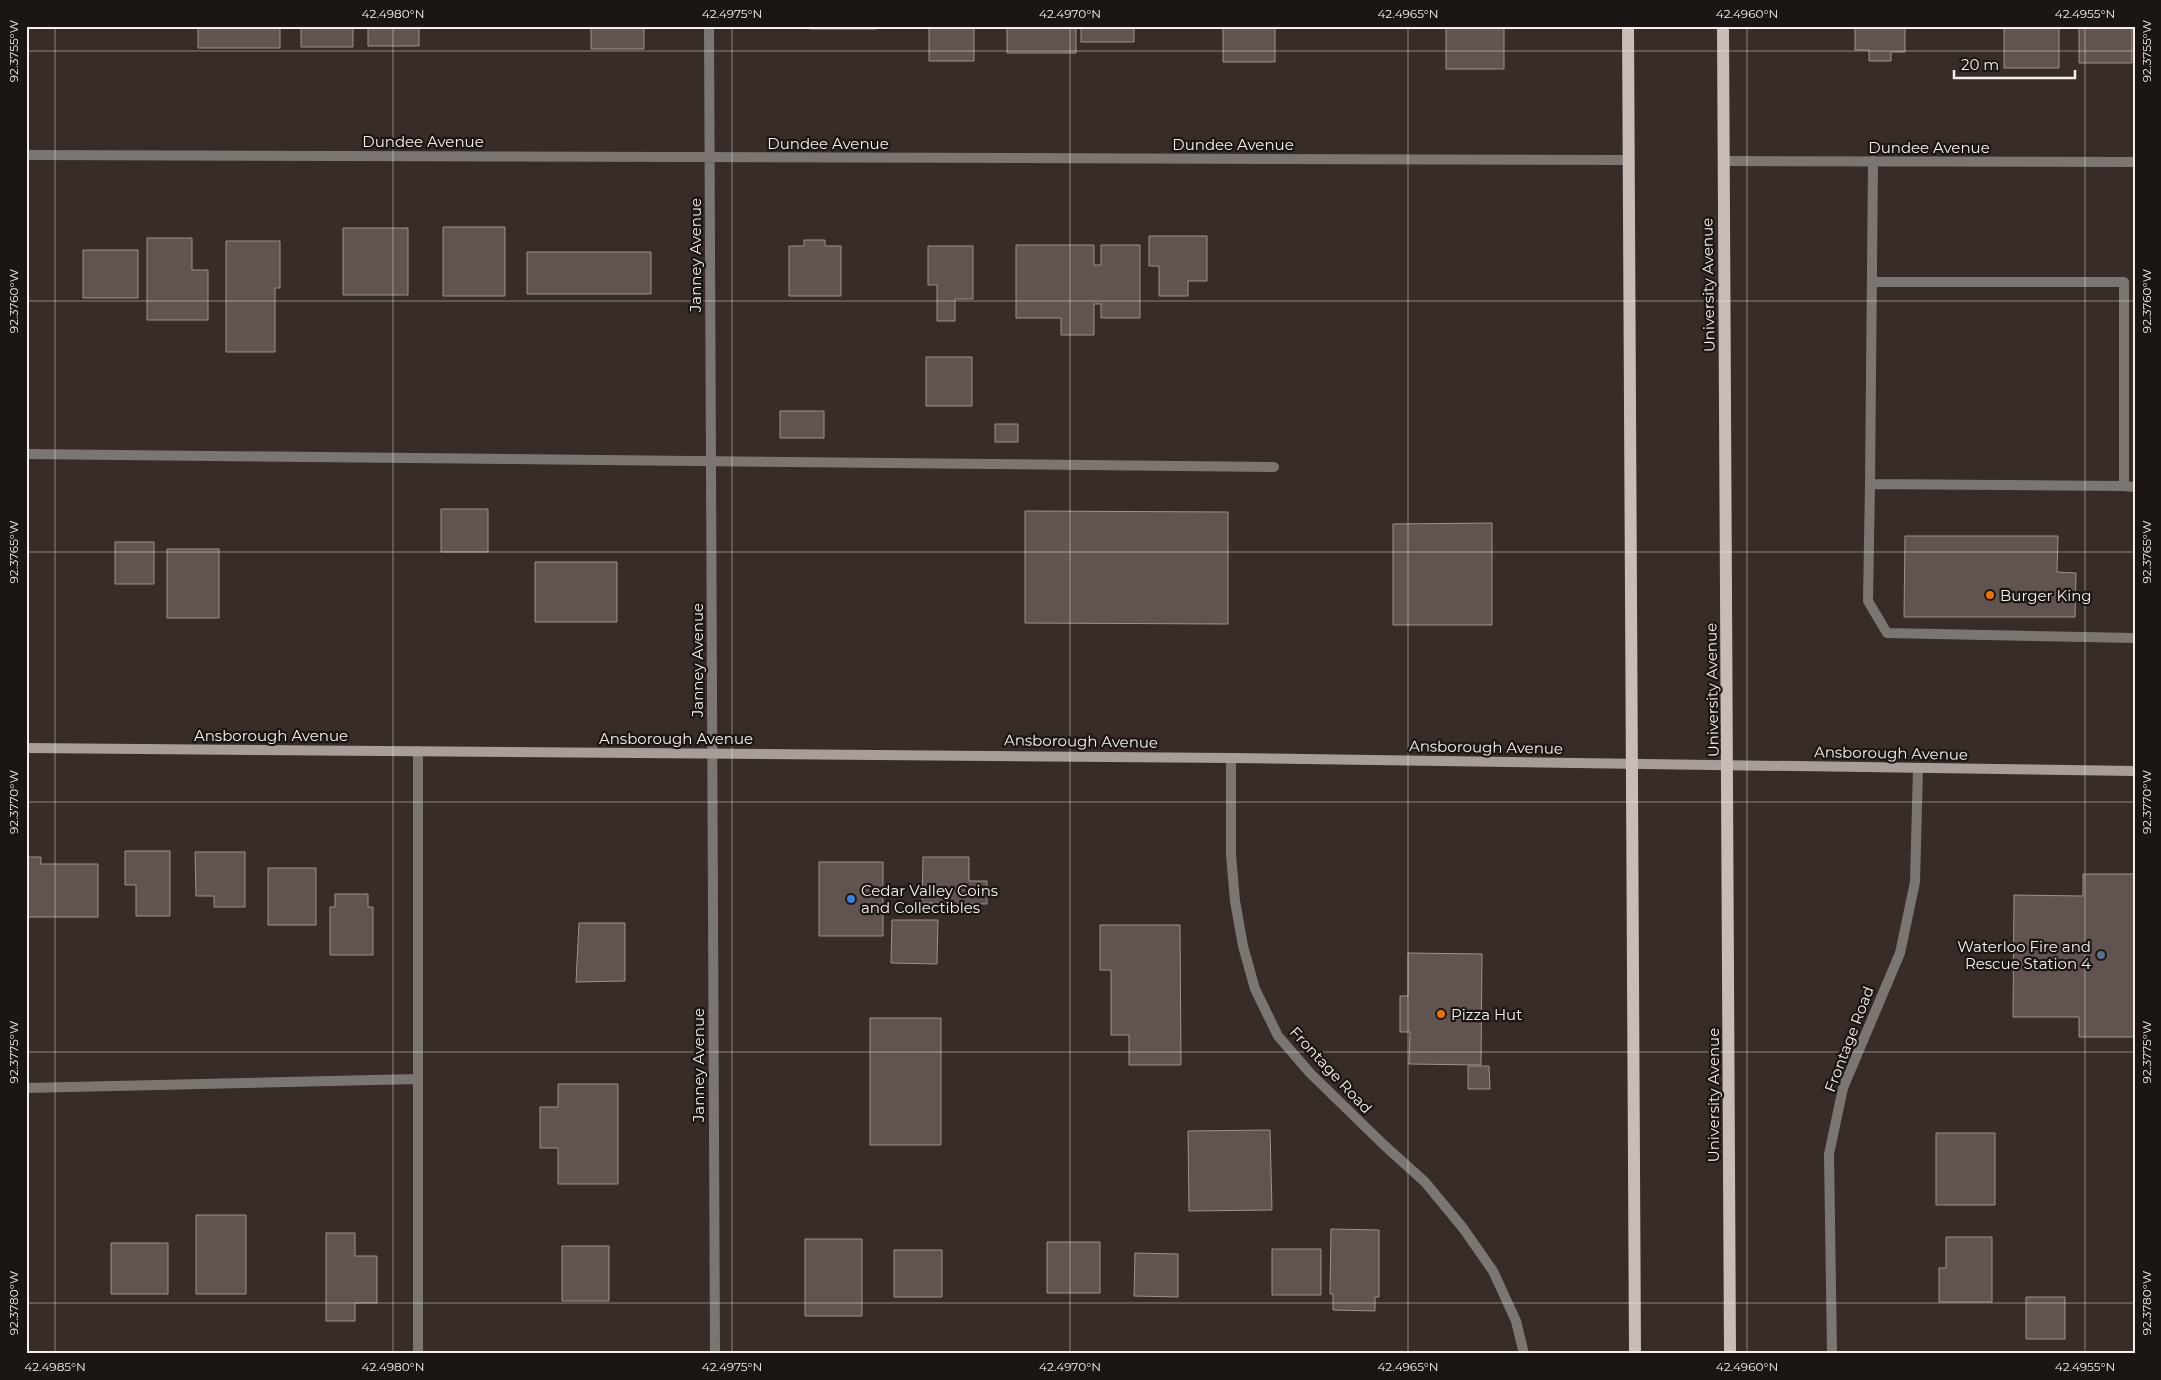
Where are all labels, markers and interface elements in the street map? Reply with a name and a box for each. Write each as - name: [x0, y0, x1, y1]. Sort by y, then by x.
- text: 42.4980°N: [362, 6, 424, 21]
- text: 42.4975°N: [702, 6, 762, 21]
- text: 42.4970°N: [1039, 6, 1101, 21]
- text: 42.4965°N: [1377, 6, 1439, 21]
- text: 42.4960°N: [1716, 6, 1778, 21]
- text: 42.4955°N: [2055, 6, 2115, 21]
- text: 92.3755°W: [6, 20, 21, 82]
- text: 92.3755°W: [2139, 20, 2154, 82]
- scale bar: [1954, 48, 2075, 80]
- text: 20 m: [1961, 55, 1999, 74]
- street label: Dundee Avenue: [362, 132, 484, 151]
- street label: Dundee Avenue: [767, 134, 889, 153]
- street label: Dundee Avenue: [1172, 135, 1294, 154]
- street label: Dundee Avenue: [1868, 138, 1990, 157]
- street label: Janney Avenue: [686, 198, 705, 313]
- street label: University Avenue: [1697, 218, 1719, 352]
- text: 92.3760°W: [6, 269, 21, 333]
- text: 92.3760°W: [2139, 269, 2154, 333]
- text: 92.3765°W: [6, 521, 21, 583]
- text: 92.3765°W: [2139, 521, 2154, 583]
- place label: Burger King: [2000, 586, 2092, 605]
- marker: Burger King: [1984, 589, 1996, 601]
- street label: Janney Avenue: [688, 603, 707, 718]
- street label: University Avenue: [1701, 623, 1723, 757]
- street label: Ansborough Avenue: [194, 726, 348, 745]
- street label: Ansborough Avenue: [599, 729, 753, 748]
- street label: Ansborough Avenue: [1004, 730, 1158, 752]
- street label: Ansborough Avenue: [1409, 736, 1563, 758]
- street label: Ansborough Avenue: [1814, 742, 1968, 764]
- text: 92.3770°W: [6, 770, 21, 834]
- text: 92.3770°W: [2139, 770, 2154, 834]
- place label: Cedar Valley Coins and Collectibles: [861, 881, 998, 917]
- marker: Cedar Valley Coins and Collectibles: [845, 893, 857, 905]
- place label: Waterloo Fire and Rescue Station 4: [1957, 937, 2091, 973]
- marker: Waterloo Fire and Rescue Station 4: [2095, 949, 2107, 961]
- street label: Frontage Road: [1820, 983, 1878, 1095]
- place label: Pizza Hut: [1451, 1005, 1522, 1024]
- street label: Janney Avenue: [689, 1008, 708, 1123]
- marker: Pizza Hut: [1435, 1008, 1447, 1020]
- text: 92.3775°W: [6, 1021, 21, 1083]
- text: 92.3775°W: [2139, 1021, 2154, 1083]
- street label: Frontage Road: [1286, 1023, 1376, 1117]
- street label: University Avenue: [1704, 1028, 1723, 1162]
- text: 92.3780°W: [6, 1271, 21, 1335]
- text: 92.3780°W: [2139, 1271, 2154, 1335]
- text: 42.4985°N: [24, 1359, 86, 1374]
- text: 42.4980°N: [362, 1359, 424, 1374]
- text: 42.4975°N: [702, 1359, 762, 1374]
- text: 42.4970°N: [1039, 1359, 1101, 1374]
- text: 42.4965°N: [1377, 1359, 1439, 1374]
- text: 42.4960°N: [1716, 1359, 1778, 1374]
- text: 42.4955°N: [2055, 1359, 2115, 1374]

